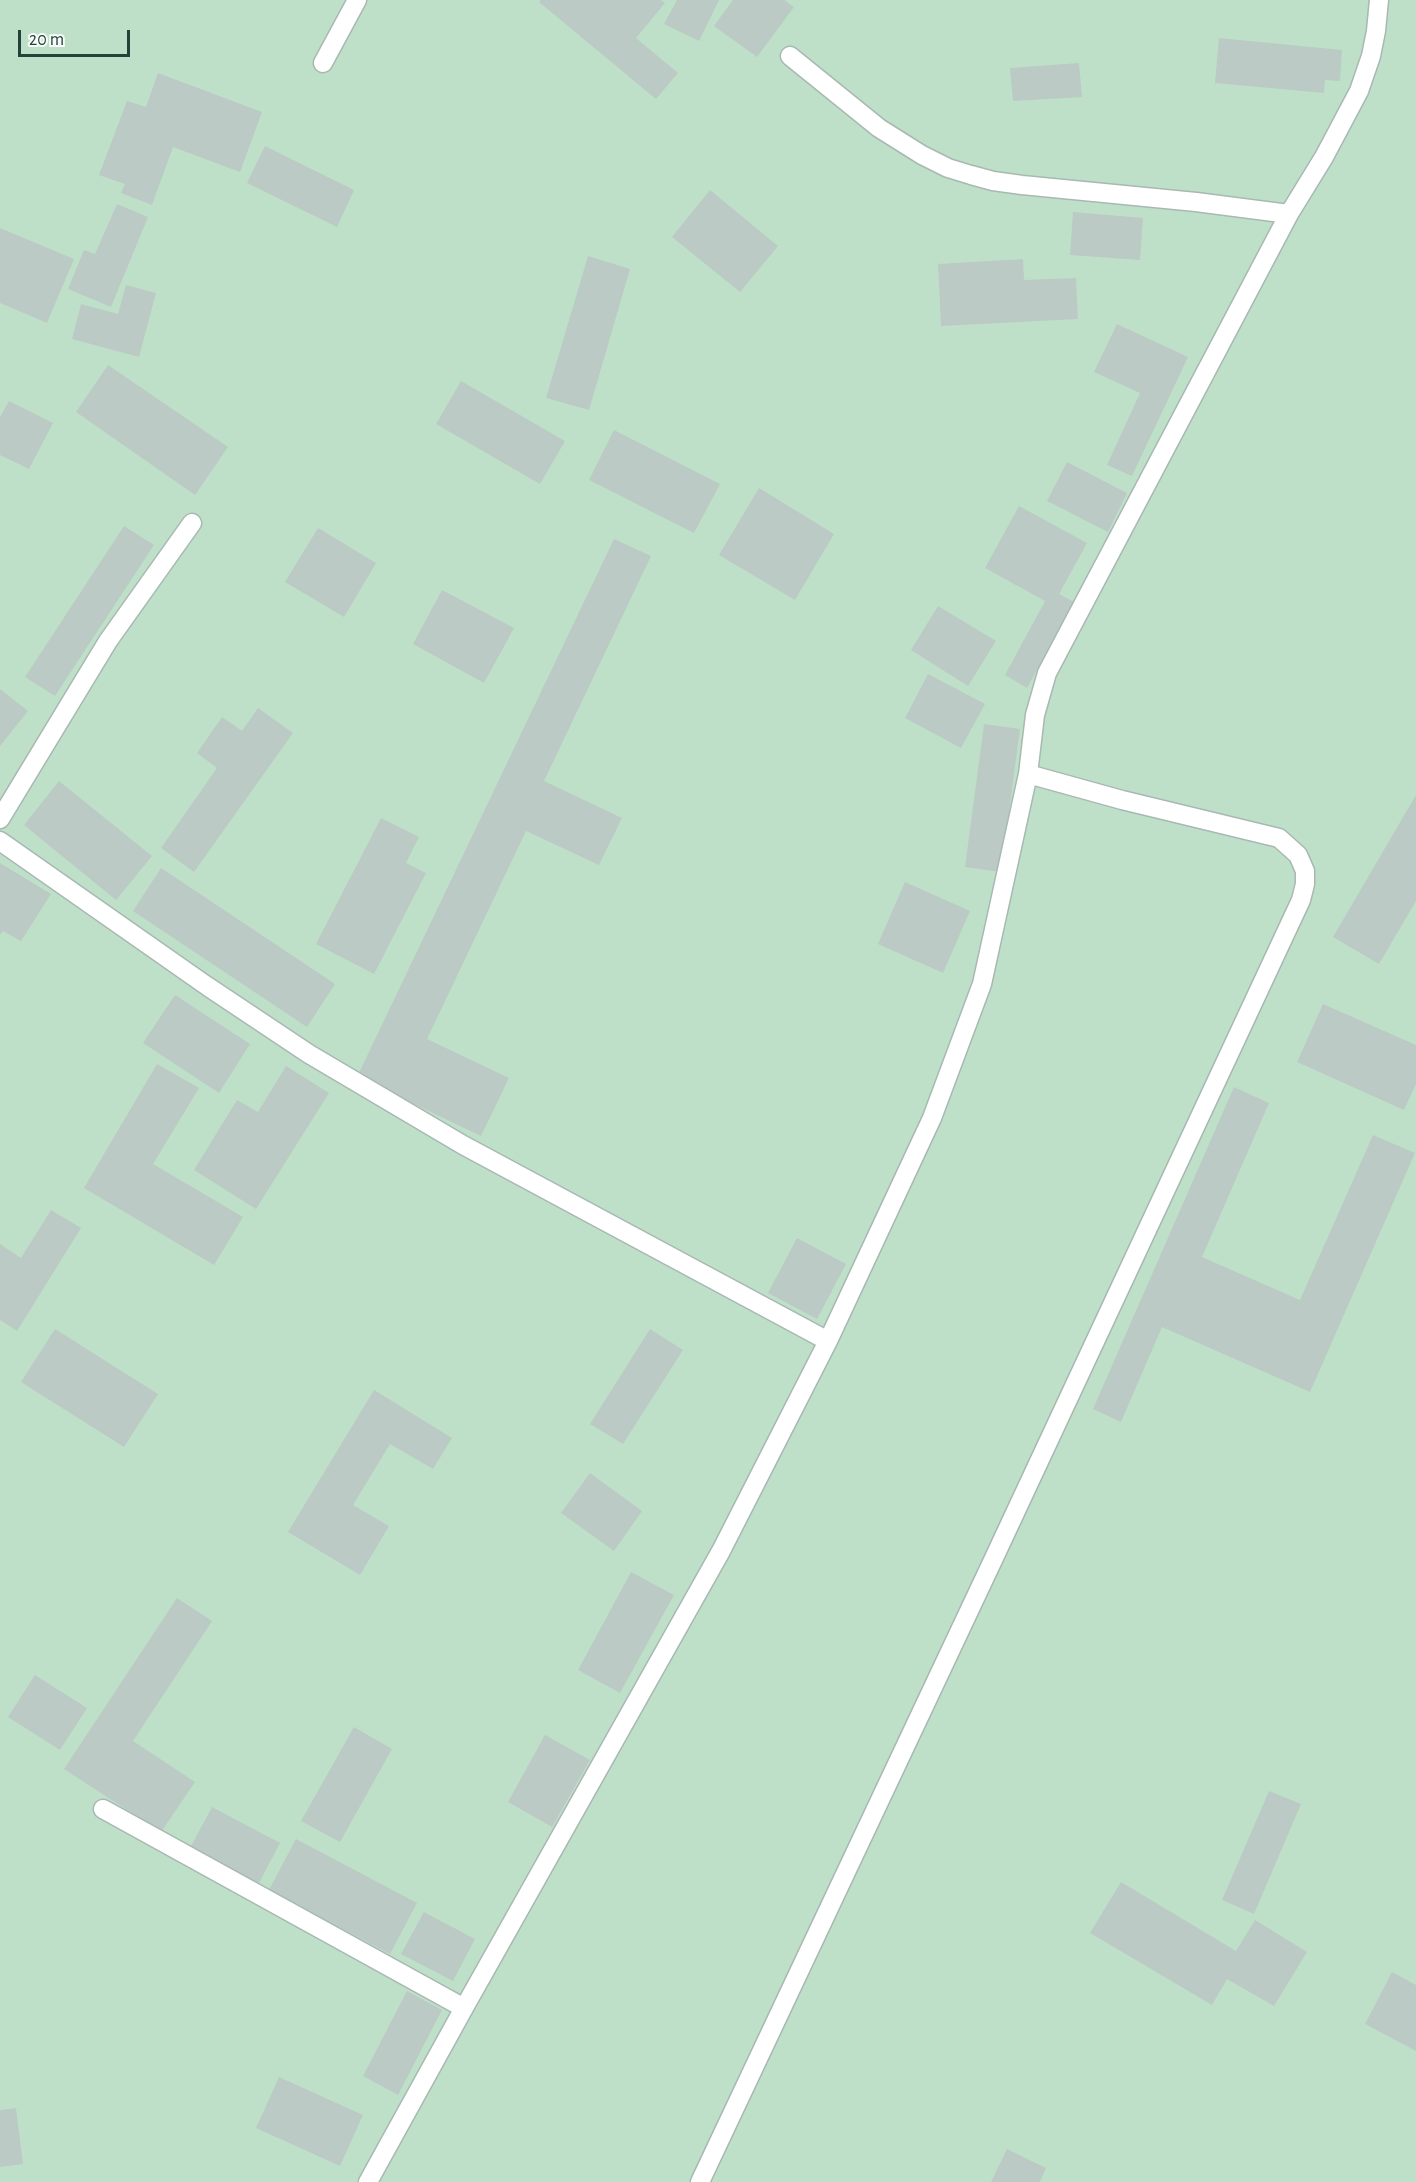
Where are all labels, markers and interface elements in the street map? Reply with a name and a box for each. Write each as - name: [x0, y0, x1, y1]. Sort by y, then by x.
- scale bar: [21, 18, 134, 56]
- text: 20 m: [29, 31, 64, 49]

